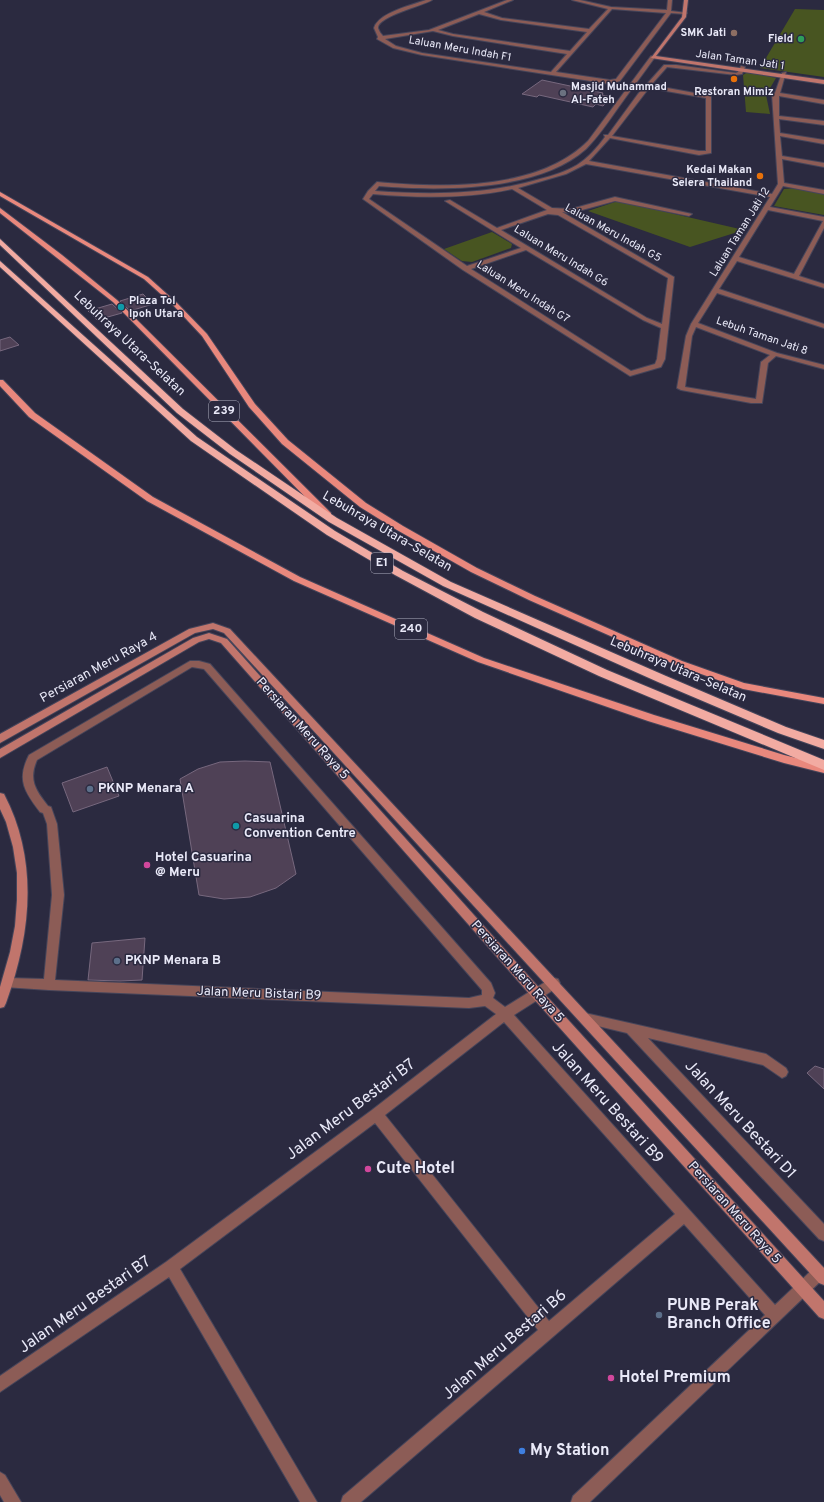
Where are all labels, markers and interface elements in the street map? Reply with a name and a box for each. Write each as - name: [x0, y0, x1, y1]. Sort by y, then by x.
- place label: SMK Jati: [681, 26, 726, 40]
- marker: SMK Jati: [729, 28, 739, 38]
- place label: Field: [768, 32, 793, 46]
- street label: Laluan Meru Indah F1: [408, 33, 512, 65]
- marker: Field: [796, 34, 806, 44]
- street label: Jalan Taman Jati 1: [695, 47, 785, 73]
- marker: Restoran Mimiz: [729, 74, 739, 84]
- place label: Masjid Muhammad Al-Fateh: [571, 80, 667, 107]
- place label: Restoran Mimiz: [694, 85, 774, 99]
- marker: Masjid Muhammad Al-Fateh: [558, 88, 568, 98]
- place label: Kedai Makan Selera Thailand: [672, 163, 752, 190]
- marker: Kedai Makan Selera Thailand: [755, 171, 765, 181]
- street label: Laluan Taman Jati 12: [707, 185, 773, 279]
- street label: Laluan Meru Indah G5: [562, 201, 664, 265]
- street label: Laluan Meru Indah G6: [511, 222, 611, 290]
- street label: Laluan Meru Indah G7: [474, 258, 572, 326]
- street label: Lebuhraya Utara–Selatan: [70, 288, 188, 400]
- place label: Plaza Tol Ipoh Utara: [129, 294, 183, 321]
- marker: Plaza Tol Ipoh Utara: [116, 302, 126, 312]
- street label: Lebuh Taman Jati 8: [714, 314, 810, 358]
- road number: 239: [209, 401, 239, 421]
- street label: Lebuhraya Utara–Selatan: [319, 488, 455, 576]
- road number: E1: [371, 553, 393, 573]
- road number: 240: [395, 619, 427, 639]
- street label: Persiaran Meru Raya 4: [38, 629, 160, 707]
- street label: Lebuhraya Utara–Selatan: [607, 634, 749, 706]
- street label: Persiaran Meru Raya 5: [252, 675, 352, 783]
- place label: PKNP Menara A: [98, 781, 194, 797]
- marker: PKNP Menara A: [85, 784, 95, 794]
- place label: Casuarina Convention Centre: [244, 811, 356, 842]
- marker: Casuarina Convention Centre: [231, 821, 241, 831]
- place label: Hotel Casuarina @ Meru: [155, 850, 252, 881]
- marker: Hotel Casuarina @ Meru: [142, 860, 152, 870]
- street label: Persiaran Meru Raya 5: [467, 918, 567, 1026]
- place label: PKNP Menara B: [125, 953, 221, 969]
- marker: PKNP Menara B: [112, 956, 122, 966]
- street label: Jalan Meru Bistari B9: [196, 984, 322, 1004]
- street label: Jalan Meru Bestari B9: [547, 1038, 667, 1168]
- street label: Jalan Meru Bestari B7: [282, 1055, 420, 1165]
- street label: Jalan Meru Bestari D1: [680, 1056, 800, 1184]
- place label: Cute Hotel: [376, 1159, 455, 1179]
- street label: Persiaran Meru Raya 5: [684, 1159, 784, 1267]
- marker: Cute Hotel: [363, 1164, 373, 1174]
- street label: Jalan Meru Bestari B7: [15, 1252, 155, 1358]
- street label: Jalan Meru Bestari B6: [439, 1286, 571, 1404]
- place label: PUNB Perak Branch Office: [667, 1296, 771, 1334]
- marker: PUNB Perak Branch Office: [654, 1310, 664, 1320]
- place label: Hotel Premium: [619, 1368, 731, 1388]
- marker: Hotel Premium: [606, 1373, 616, 1383]
- place label: My Station: [530, 1441, 609, 1461]
- marker: My Station: [517, 1446, 527, 1456]

